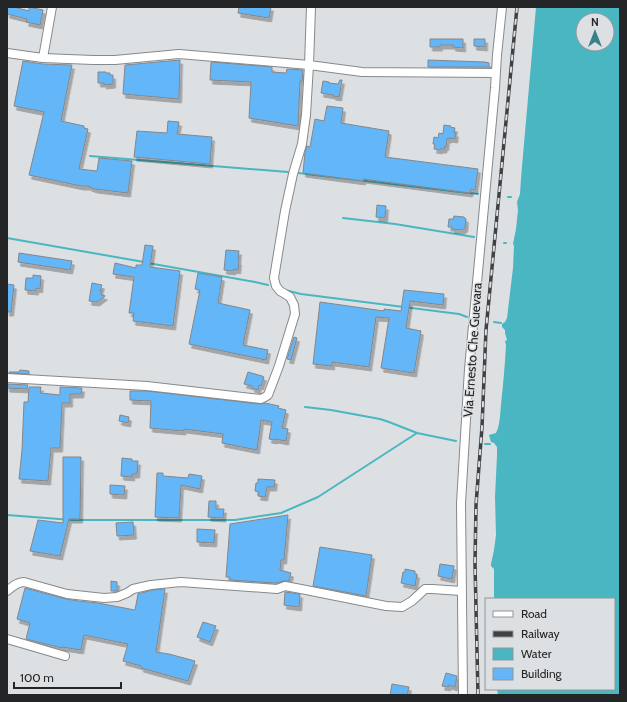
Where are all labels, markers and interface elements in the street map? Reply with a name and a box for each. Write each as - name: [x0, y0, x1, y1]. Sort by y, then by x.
- north arrow: [575, 12, 615, 52]
- text: N: [591, 15, 599, 29]
- street label: Via Ernesto Che Guevara: [459, 281, 485, 418]
- legend: [485, 598, 615, 690]
- text: Road: [521, 606, 547, 621]
- text: Railway: [521, 626, 559, 641]
- text: Water: [521, 646, 552, 661]
- scale bar: [14, 664, 121, 690]
- text: Building: [521, 666, 563, 681]
- text: 100 m: [20, 670, 54, 685]

